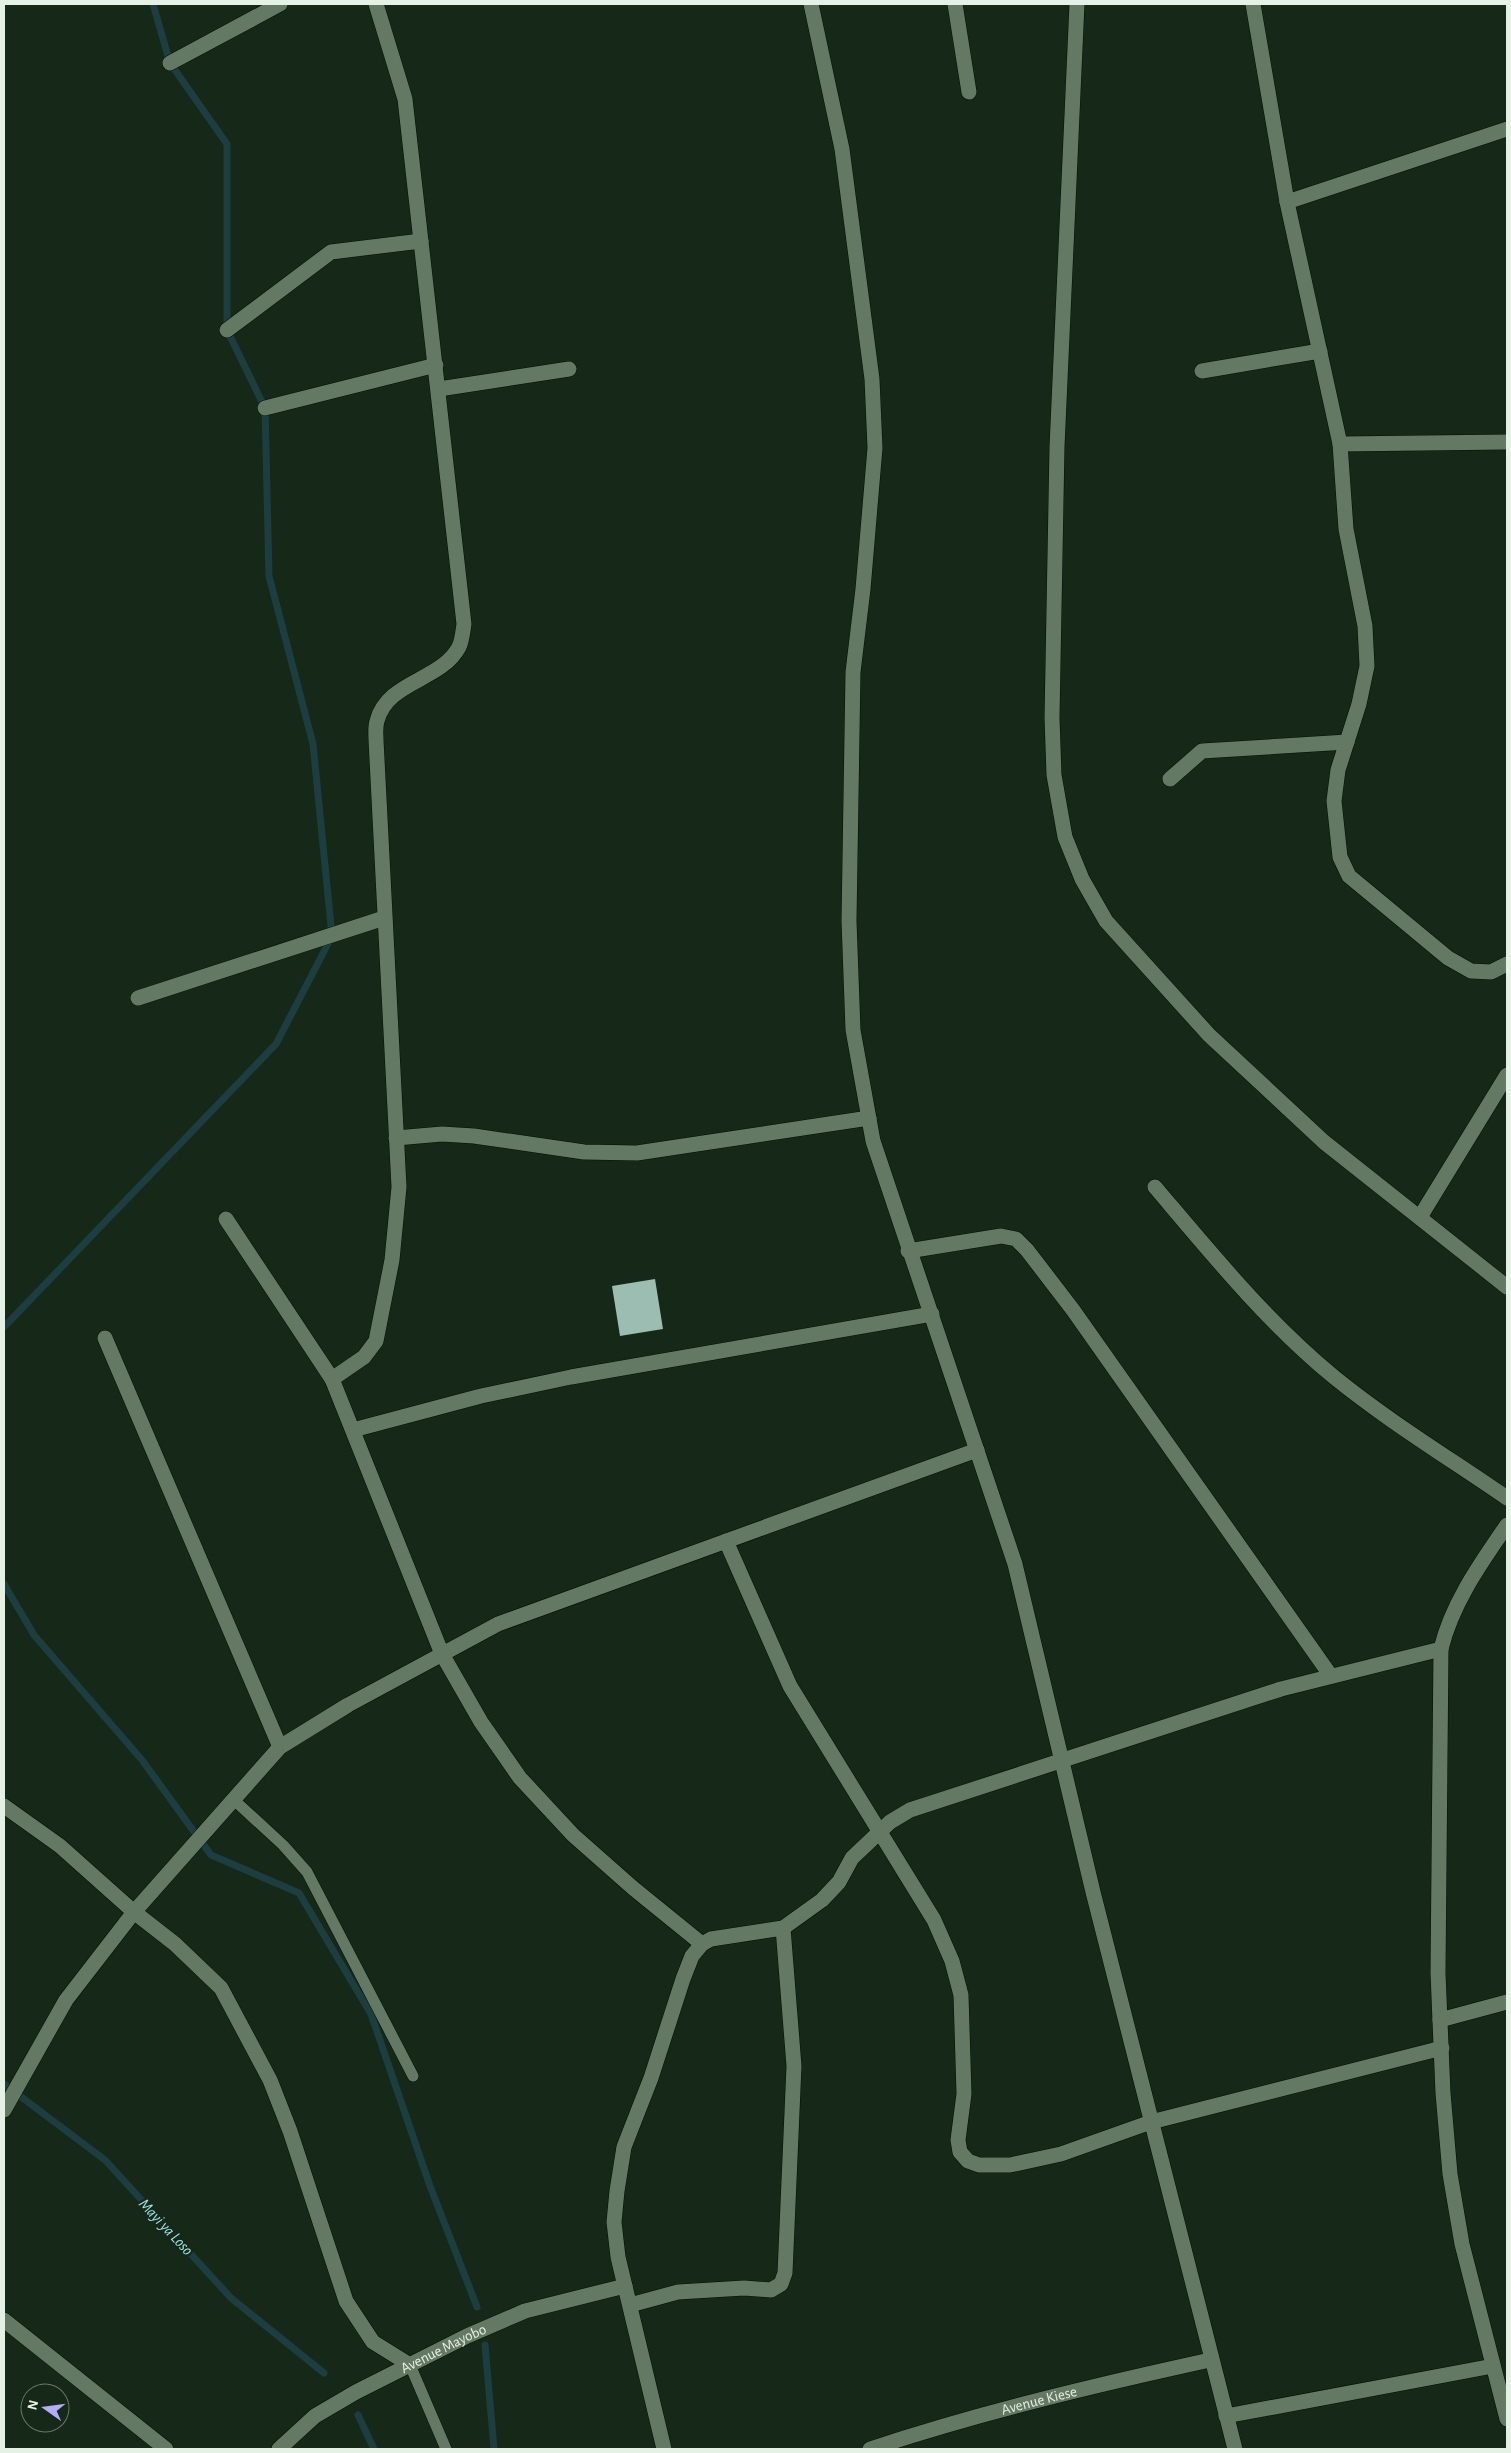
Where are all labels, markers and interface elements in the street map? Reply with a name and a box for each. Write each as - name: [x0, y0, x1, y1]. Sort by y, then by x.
- water label: Mayi ya Loso: [136, 2196, 196, 2259]
- street label: Avenue Mayobo: [398, 2321, 488, 2376]
- north arrow: [20, 2383, 70, 2433]
- street label: Avenue Kiese: [1000, 2383, 1079, 2417]
- text: N: [25, 2399, 41, 2412]

